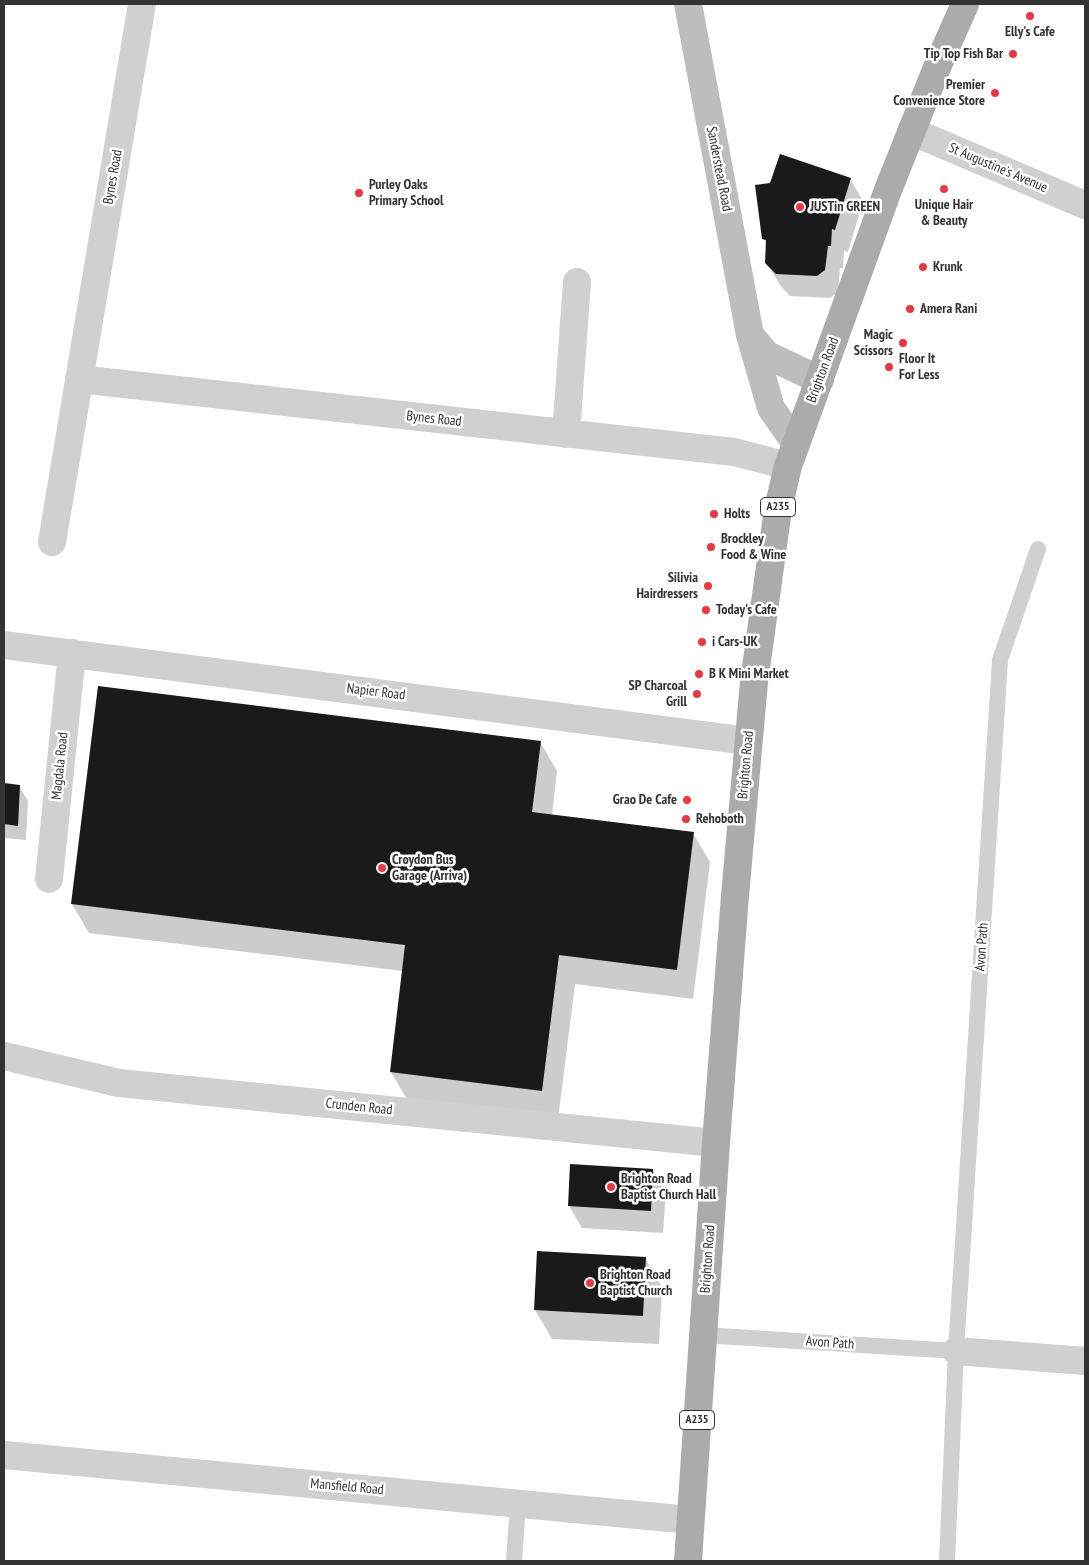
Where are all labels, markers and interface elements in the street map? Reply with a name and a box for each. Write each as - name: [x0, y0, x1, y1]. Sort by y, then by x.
- marker: Elly's Cafe: [1024, 10, 1036, 22]
- place label: Elly's Cafe: [1005, 24, 1055, 40]
- place label: Tip Top Fish Bar: [924, 46, 1003, 62]
- marker: Tip Top Fish Bar: [1007, 48, 1019, 60]
- place label: Premier Convenience Store: [893, 77, 985, 110]
- marker: Premier Convenience Store: [989, 87, 1001, 99]
- street label: Sanderstead Road: [703, 125, 735, 213]
- street label: St Augustine's Avenue: [946, 140, 1050, 196]
- street label: Bynes Road: [100, 148, 126, 206]
- place label: Purley Oaks Primary School: [369, 177, 443, 210]
- marker: Unique Hair & Beauty: [938, 183, 950, 195]
- marker: Purley Oaks Primary School: [353, 187, 365, 199]
- place label: Unique Hair & Beauty: [915, 197, 973, 230]
- place label: JUSTin GREEN: [810, 199, 880, 215]
- marker: JUSTin GREEN: [794, 201, 806, 213]
- place label: Krunk: [933, 259, 962, 275]
- marker: Krunk: [917, 261, 929, 273]
- place label: Amera Rani: [920, 301, 977, 317]
- marker: Amera Rani: [904, 303, 916, 315]
- place label: Magic Scissors: [854, 327, 893, 360]
- street label: Brighton Road: [803, 335, 843, 405]
- marker: Magic Scissors: [897, 337, 909, 349]
- place label: Floor It For Less: [899, 351, 939, 384]
- marker: Floor It For Less: [883, 361, 895, 373]
- street label: Bynes Road: [406, 408, 462, 430]
- road number: A235: [760, 498, 796, 516]
- place label: Holts: [724, 506, 750, 522]
- marker: Holts: [708, 508, 720, 520]
- place label: Brockley Food & Wine: [721, 531, 786, 564]
- marker: Brockley Food & Wine: [705, 541, 717, 553]
- place label: Silivia Hairdressers: [636, 570, 698, 602]
- marker: Silivia Hairdressers: [702, 580, 714, 592]
- place label: Today's Cafe: [716, 602, 777, 618]
- marker: Today's Cafe: [700, 604, 712, 616]
- place label: i Cars-UK: [712, 634, 758, 650]
- marker: i Cars-UK: [696, 636, 708, 648]
- place label: B K Mini Market: [709, 666, 788, 682]
- marker: B K Mini Market: [693, 668, 705, 680]
- place label: SP Charcoal Grill: [629, 678, 687, 710]
- street label: Napier Road: [346, 680, 406, 704]
- marker: SP Charcoal Grill: [691, 688, 703, 700]
- street label: Brighton Road: [735, 730, 757, 800]
- street label: Magdala Road: [48, 731, 72, 801]
- place label: Grao De Cafe: [613, 792, 677, 808]
- marker: Grao De Cafe: [681, 794, 693, 806]
- place label: Rehoboth: [696, 811, 744, 827]
- marker: Rehoboth: [680, 813, 692, 825]
- place label: Croydon Bus Garage (Arriva): [392, 852, 467, 884]
- marker: Croydon Bus Garage (Arriva): [376, 862, 388, 874]
- street label: Avon Path: [972, 922, 992, 972]
- street label: Crunden Road: [325, 1095, 393, 1119]
- place label: Brighton Road Baptist Church Hall: [621, 1171, 716, 1204]
- marker: Brighton Road Baptist Church Hall: [605, 1181, 617, 1193]
- street label: Brighton Road: [697, 1224, 719, 1294]
- place label: Brighton Road Baptist Church: [600, 1267, 672, 1300]
- marker: Brighton Road Baptist Church: [584, 1277, 596, 1289]
- street label: Avon Path: [805, 1333, 855, 1353]
- road number: A235: [680, 1410, 714, 1430]
- street label: Mansfield Road: [310, 1475, 384, 1499]

